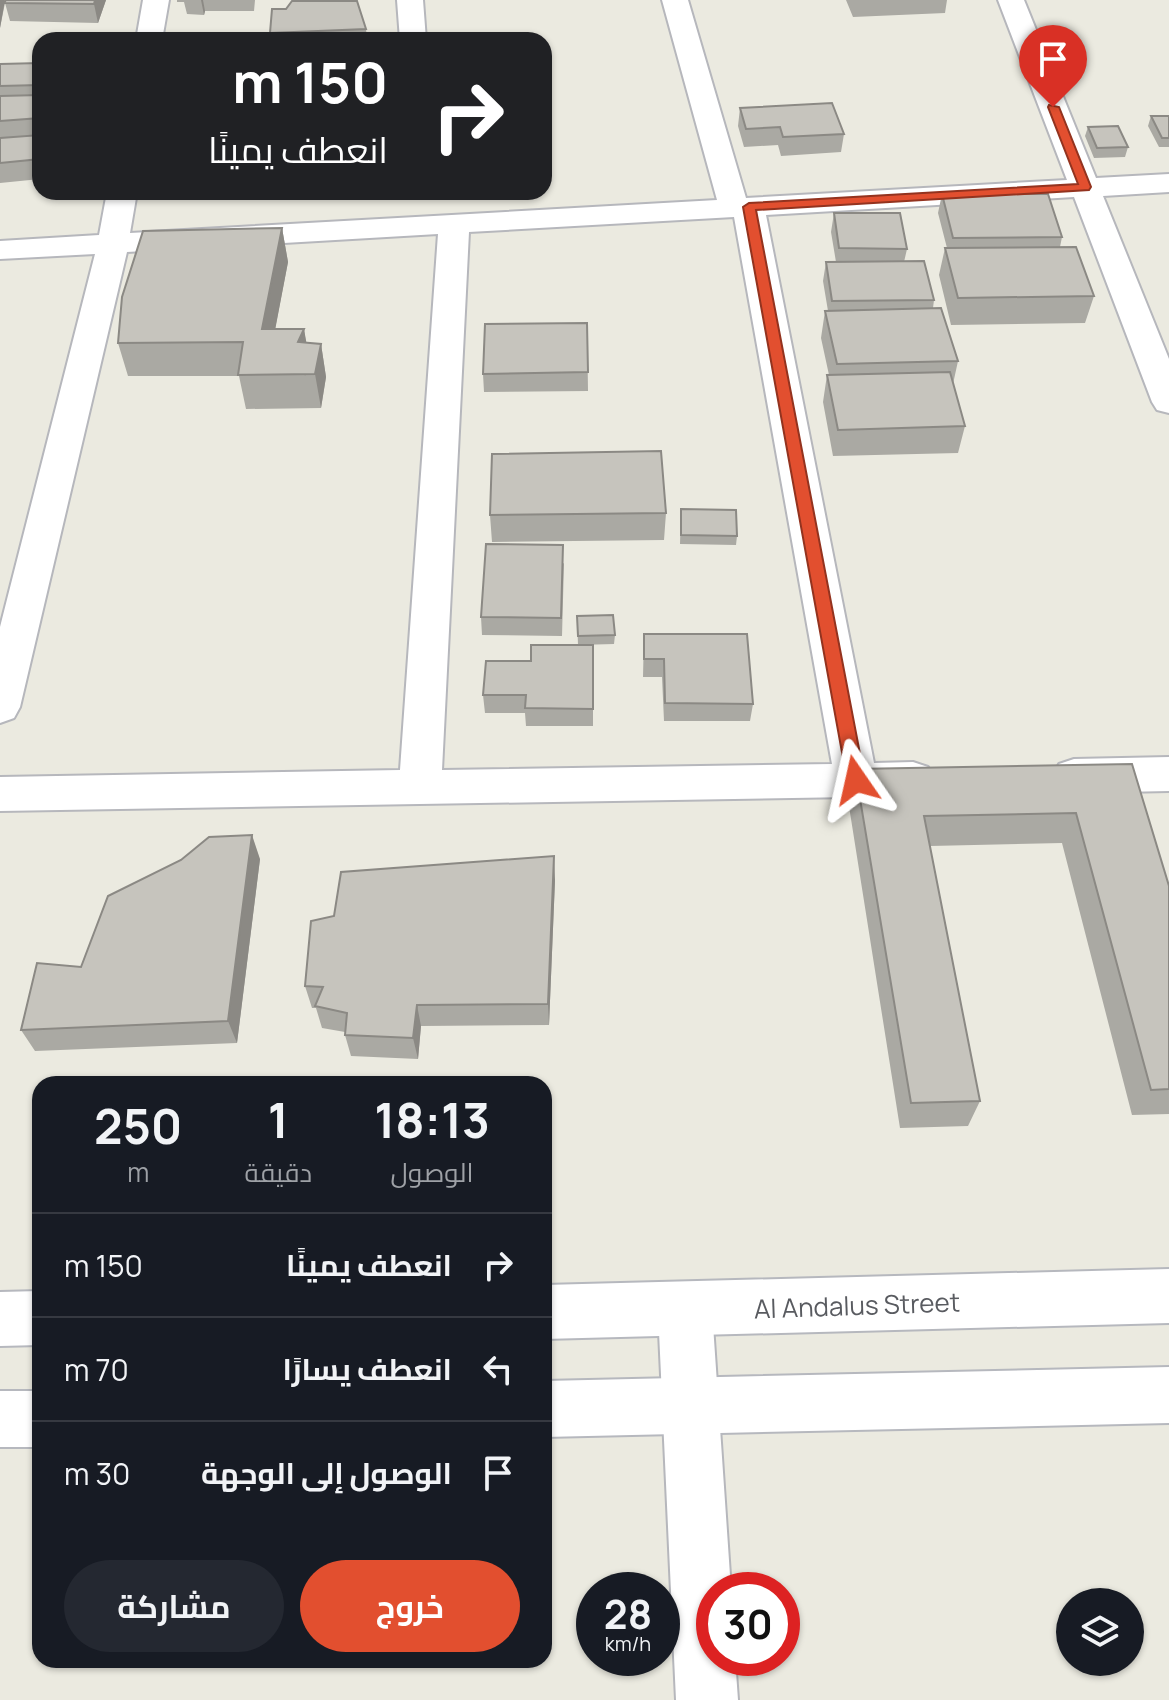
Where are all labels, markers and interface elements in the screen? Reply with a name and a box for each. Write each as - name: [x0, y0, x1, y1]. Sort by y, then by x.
- pin: [1019, 25, 1087, 107]
- icon: arrive: [1031, 37, 1075, 81]
- text: 150 m: [232, 43, 388, 120]
- icon: right: [416, 64, 520, 168]
- text: انعطف يمينًا: [208, 125, 388, 174]
- position arrow: [814, 738, 898, 822]
- text: 1: [268, 1087, 289, 1152]
- text: 18:13: [374, 1087, 490, 1152]
- text: 250: [94, 1093, 182, 1158]
- text: m: [127, 1154, 149, 1190]
- text: دقيقة: [244, 1154, 312, 1190]
- text: الوصول: [391, 1154, 473, 1190]
- icon: right: [476, 1243, 520, 1287]
- text: انعطف يمينًا: [286, 1244, 452, 1285]
- text: 150 m: [64, 1245, 143, 1286]
- street label: Al Andalus Street: [753, 1283, 961, 1327]
- icon: left: [476, 1347, 520, 1391]
- text: انعطف يسارًا: [282, 1348, 452, 1389]
- text: 70 m: [64, 1349, 129, 1390]
- icon: arrive: [476, 1451, 520, 1495]
- text: الوصول إلى الوجهة: [201, 1452, 452, 1493]
- text: 30 m: [64, 1453, 130, 1494]
- button: مشاركة: [64, 1560, 284, 1652]
- button: خروج: [300, 1560, 520, 1652]
- speed limit sign: 30: [696, 1572, 800, 1676]
- text: 28: [604, 1586, 652, 1641]
- map controls: [1056, 1588, 1144, 1676]
- button: layers: [1056, 1588, 1144, 1676]
- text: km/h: [605, 1630, 651, 1657]

